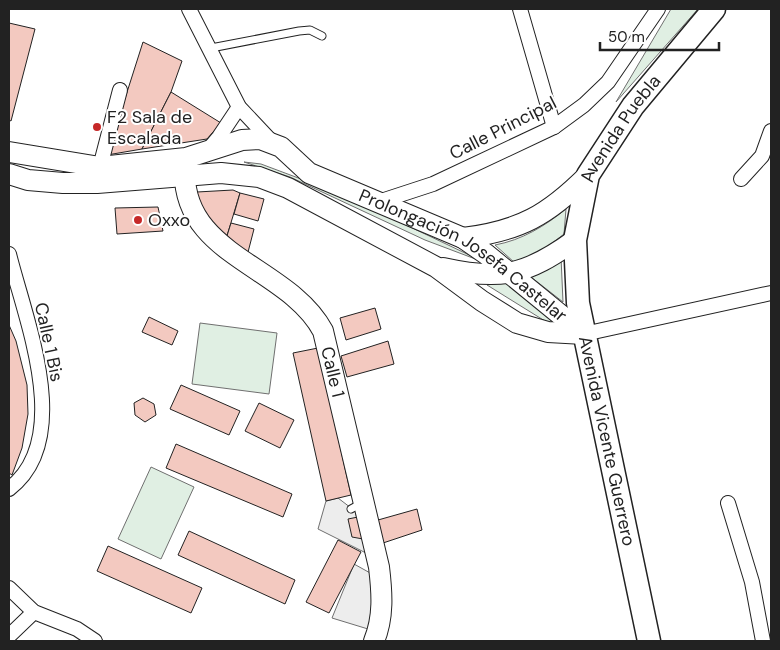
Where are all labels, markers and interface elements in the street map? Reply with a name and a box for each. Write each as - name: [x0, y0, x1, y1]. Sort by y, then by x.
- scale bar: [600, 20, 719, 52]
- text: 50 m: [608, 27, 645, 47]
- street label: Avenida Puebla: [575, 70, 666, 184]
- street label: Calle Principal: [445, 91, 561, 165]
- place label: F2 Sala de Escalada: [107, 105, 192, 150]
- marker: F2 Sala de Escalada: [91, 121, 103, 133]
- street label: Prolongación Josefa Castelar: [355, 183, 572, 327]
- place label: Oxxo: [148, 208, 190, 232]
- marker: Oxxo: [132, 214, 144, 226]
- street label: Calle 1 Bis: [29, 300, 69, 384]
- street label: Avenida Vicente Guerrero: [573, 334, 641, 548]
- street label: Calle 1: [315, 344, 350, 400]

